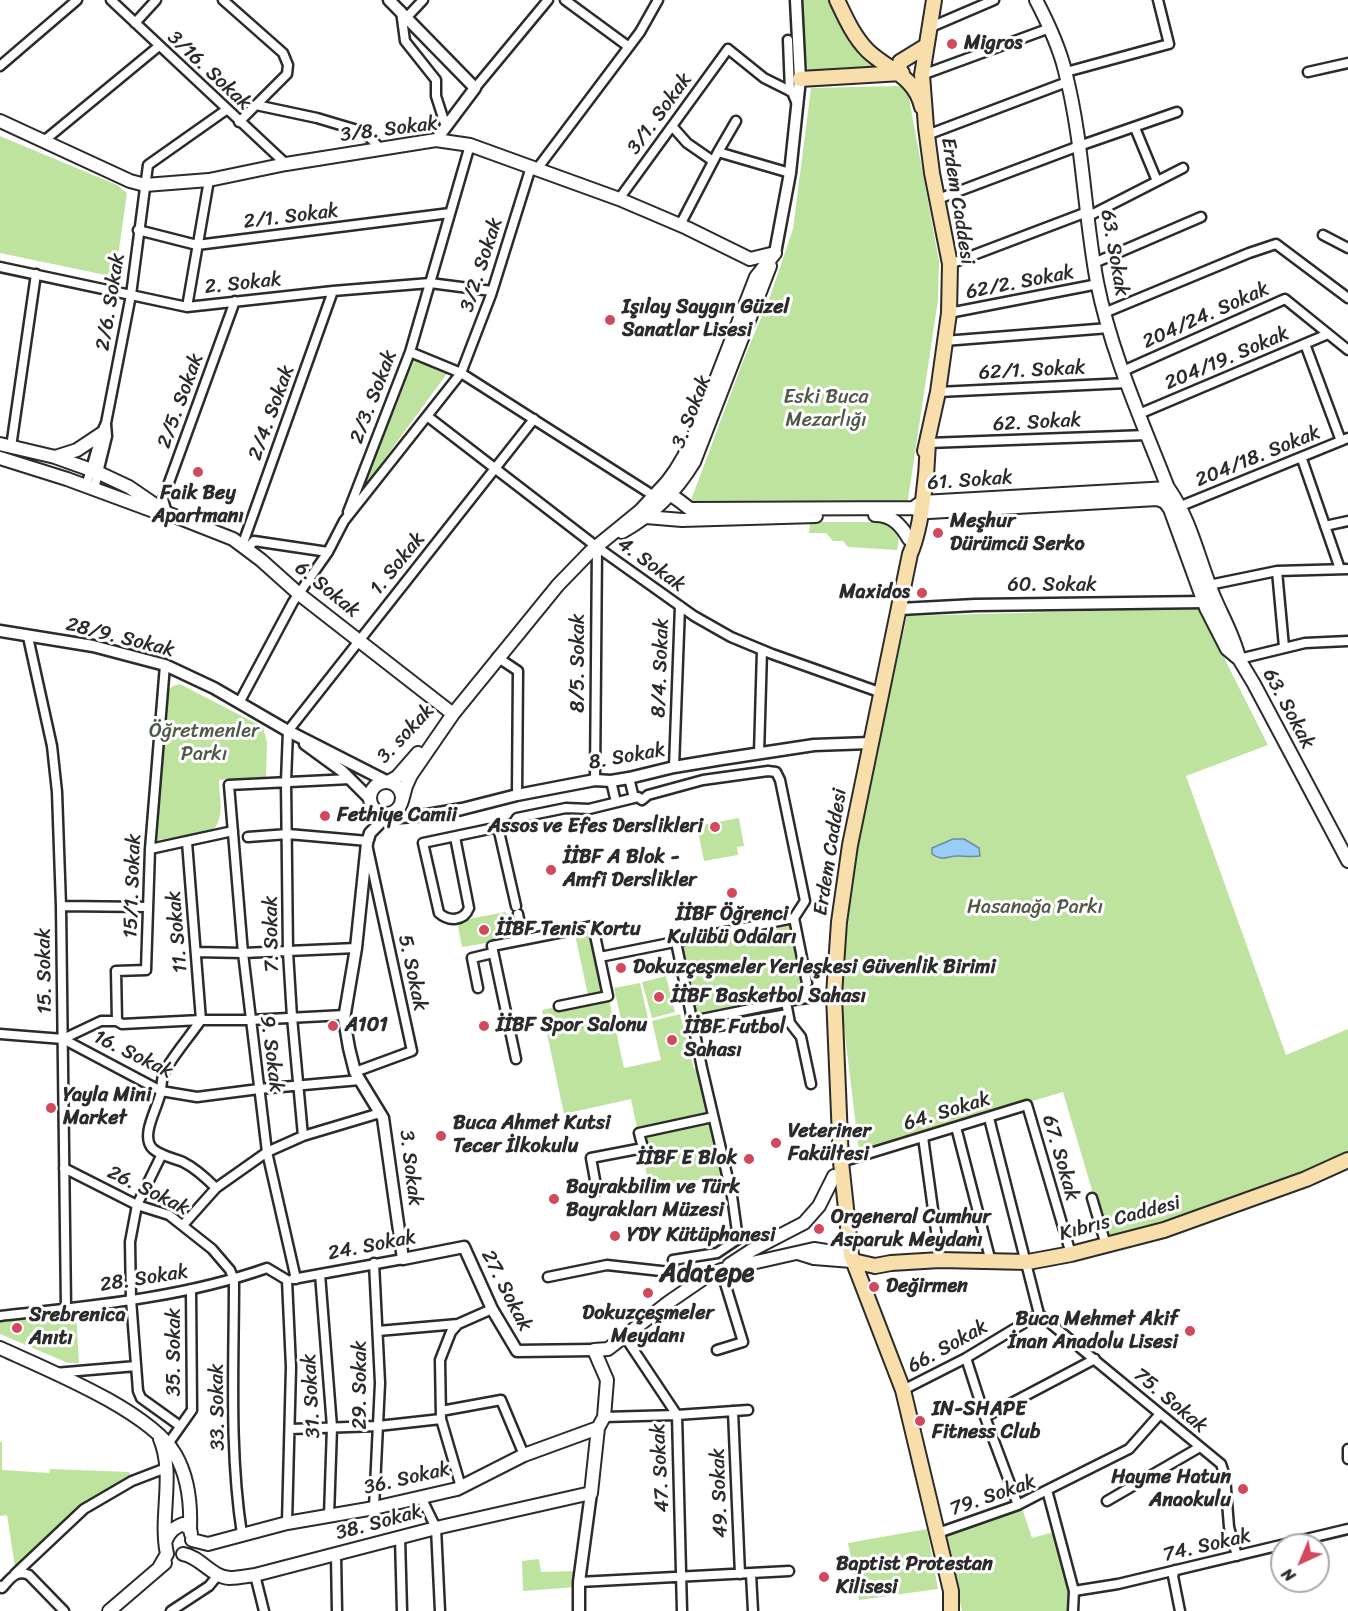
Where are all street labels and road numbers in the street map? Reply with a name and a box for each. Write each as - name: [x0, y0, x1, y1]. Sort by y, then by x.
- street label: 3/16. Sokak: [162, 26, 256, 116]
- street label: 3/1. Sokak: [622, 69, 698, 159]
- street label: 3/8. Sokak: [339, 112, 439, 148]
- street label: Erdem Caddesi: [935, 136, 979, 266]
- street label: 2/1. Sokak: [242, 199, 340, 235]
- street label: 63. Sokak: [1095, 208, 1133, 298]
- street label: 3/2. Sokak: [455, 215, 509, 315]
- street label: 2/6. Sokak: [91, 252, 131, 352]
- street label: 62/2. Sokak: [964, 261, 1076, 305]
- street label: 2. Sokak: [204, 268, 282, 300]
- street label: 204/24. Sokak: [1139, 277, 1273, 355]
- street label: 204/19. Sokak: [1161, 322, 1293, 396]
- street label: 2/3. Sokak: [345, 347, 403, 447]
- street label: 2/5. Sokak: [153, 350, 209, 452]
- street label: 62/1. Sokak: [978, 356, 1086, 386]
- street label: 2/4. Sokak: [244, 362, 300, 464]
- street label: 3. Sokak: [667, 372, 717, 452]
- street label: 62. Sokak: [992, 409, 1082, 437]
- street label: 204/18. Sokak: [1192, 421, 1324, 493]
- street label: 61. Sokak: [927, 466, 1013, 496]
- street label: 1. Sokak: [365, 528, 431, 600]
- street label: 4. Sokak: [613, 532, 689, 598]
- street label: 6. Sokak: [290, 557, 364, 623]
- street label: 60. Sokak: [1007, 574, 1097, 598]
- street label: 28/9. Sokak: [63, 613, 177, 663]
- street label: 8/5. Sokak: [567, 613, 591, 713]
- street label: 8/4. Sokak: [647, 618, 675, 718]
- street label: 63. Sokak: [1257, 665, 1319, 753]
- street label: 3. sokak: [372, 699, 440, 769]
- street label: 8. Sokak: [587, 738, 667, 776]
- street label: Erdem Caddesi: [809, 787, 853, 917]
- street label: 15/1. Sokak: [119, 833, 147, 939]
- street label: 11. Sokak: [162, 890, 194, 974]
- street label: 7. Sokak: [259, 895, 285, 973]
- street label: 15. Sokak: [32, 928, 58, 1014]
- street label: 5. Sokak: [392, 933, 432, 1013]
- street label: 9. Sokak: [254, 1014, 288, 1094]
- street label: 16. Sokak: [89, 1026, 177, 1084]
- street label: 64. Sokak: [901, 1087, 993, 1137]
- street label: 67. Sokak: [1036, 1112, 1084, 1204]
- street label: 3. Sokak: [393, 1129, 427, 1207]
- street label: 26. Sokak: [103, 1161, 193, 1221]
- street label: Kıbrıs Caddesi: [1057, 1191, 1183, 1247]
- street label: 24. Sokak: [326, 1226, 418, 1266]
- street label: 27. Sokak: [475, 1246, 537, 1336]
- street label: 28. Sokak: [98, 1260, 190, 1298]
- street label: 35. Sokak: [163, 1308, 187, 1396]
- street label: 66. Sokak: [904, 1315, 992, 1379]
- street label: 29. Sokak: [349, 1340, 373, 1430]
- street label: 31. Sokak: [298, 1353, 326, 1439]
- street label: 33. Sokak: [205, 1363, 231, 1451]
- street label: 75. Sokak: [1128, 1363, 1212, 1439]
- street label: 47. Sokak: [647, 1423, 675, 1513]
- street label: 49. Sokak: [706, 1448, 734, 1538]
- street label: 36. Sokak: [362, 1457, 452, 1501]
- street label: 79. Sokak: [947, 1470, 1039, 1522]
- street label: 38. Sokak: [333, 1500, 425, 1546]
- street label: 74. Sokak: [1161, 1524, 1253, 1568]

